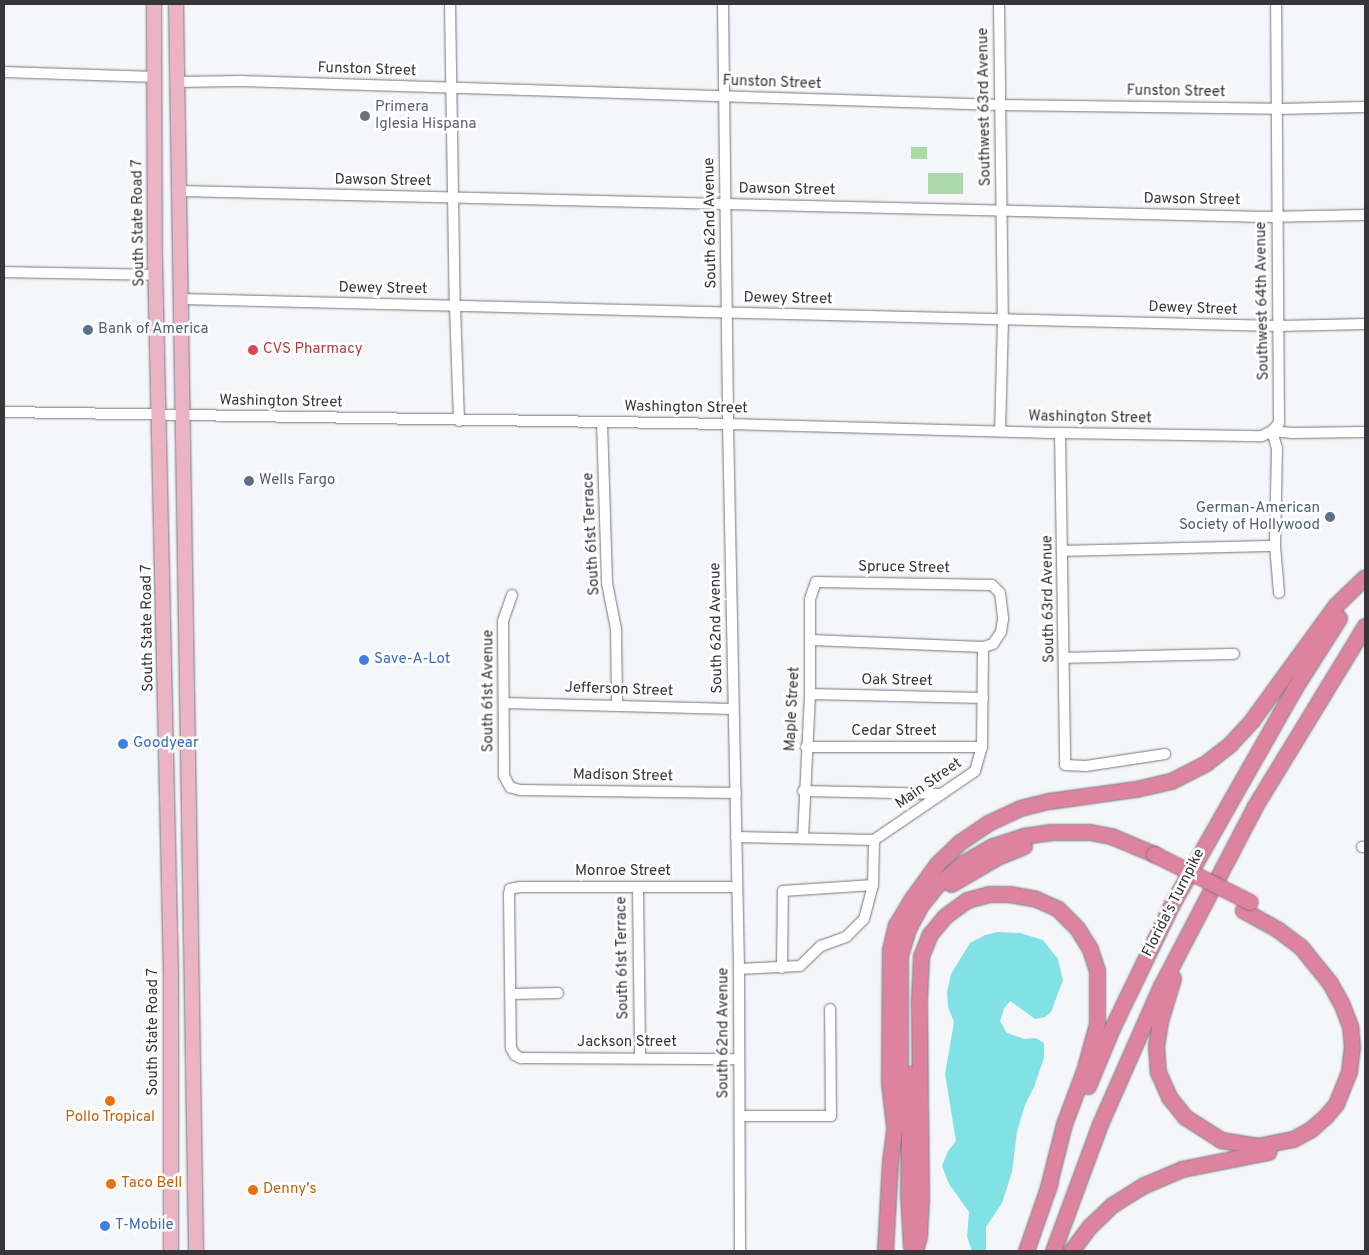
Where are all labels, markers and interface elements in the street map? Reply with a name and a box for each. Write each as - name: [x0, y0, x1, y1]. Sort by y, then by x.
- street label: Southwest 63rd Avenue: [975, 27, 995, 187]
- street label: Funston Street: [317, 59, 417, 81]
- street label: Funston Street: [722, 72, 822, 94]
- street label: Funston Street: [1126, 82, 1226, 102]
- place label: Primera Iglesia Hispana: [375, 98, 476, 133]
- marker: Primera Iglesia Hispana: [359, 110, 371, 122]
- street label: South 62nd Avenue: [701, 157, 721, 289]
- street label: South State Road 7: [129, 159, 149, 287]
- street label: Dawson Street: [334, 171, 432, 191]
- street label: Dawson Street: [738, 180, 836, 200]
- street label: Dawson Street: [1143, 190, 1241, 210]
- street label: Southwest 64th Avenue: [1253, 221, 1273, 381]
- street label: Dewey Street: [338, 279, 428, 299]
- street label: Dewey Street: [743, 289, 833, 309]
- street label: Dewey Street: [1148, 298, 1238, 320]
- place label: Bank of America: [98, 321, 209, 339]
- marker: Bank of America: [82, 324, 94, 336]
- place label: CVS Pharmacy: [263, 341, 363, 359]
- marker: CVS Pharmacy: [247, 344, 259, 356]
- street label: Washington Street: [219, 392, 343, 412]
- street label: Washington Street: [624, 398, 748, 418]
- street label: Washington Street: [1028, 408, 1152, 428]
- place label: Wells Fargo: [259, 472, 335, 490]
- street label: South 61st Terrace: [580, 472, 604, 596]
- marker: Wells Fargo: [243, 475, 255, 487]
- place label: German-American Society of Hollywood: [1179, 499, 1320, 534]
- marker: German-American Society of Hollywood: [1324, 511, 1336, 523]
- street label: South 63rd Avenue: [1039, 535, 1059, 663]
- street label: Spruce Street: [858, 558, 950, 578]
- street label: South 62nd Avenue: [707, 562, 727, 694]
- street label: South State Road 7: [138, 564, 158, 692]
- street label: South 61st Avenue: [480, 629, 498, 753]
- place label: Save-A-Lot: [374, 651, 450, 669]
- marker: Save-A-Lot: [358, 654, 370, 666]
- street label: Maple Street: [782, 666, 804, 752]
- street label: Oak Street: [861, 671, 933, 691]
- street label: Jefferson Street: [564, 679, 674, 701]
- street label: Cedar Street: [851, 723, 937, 741]
- place label: Goodyear: [133, 735, 199, 753]
- marker: Goodyear: [117, 738, 129, 750]
- street label: Main Street: [892, 755, 966, 813]
- street label: Madison Street: [573, 766, 673, 786]
- street label: Florida's Turnpike: [1139, 846, 1209, 960]
- street label: Monroe Street: [575, 863, 671, 881]
- street label: South 61st Terrace: [613, 896, 633, 1020]
- street label: South 62nd Avenue: [715, 967, 733, 1099]
- street label: South State Road 7: [145, 968, 163, 1096]
- street label: Jackson Street: [577, 1034, 677, 1052]
- marker: Pollo Tropical: [104, 1095, 116, 1107]
- place label: Pollo Tropical: [65, 1109, 155, 1127]
- place label: Taco Bell: [121, 1175, 182, 1193]
- marker: Taco Bell: [105, 1178, 117, 1190]
- place label: Denny's: [263, 1181, 317, 1199]
- marker: Denny's: [247, 1184, 259, 1196]
- place label: T-Mobile: [115, 1217, 174, 1235]
- marker: T-Mobile: [99, 1220, 111, 1232]

